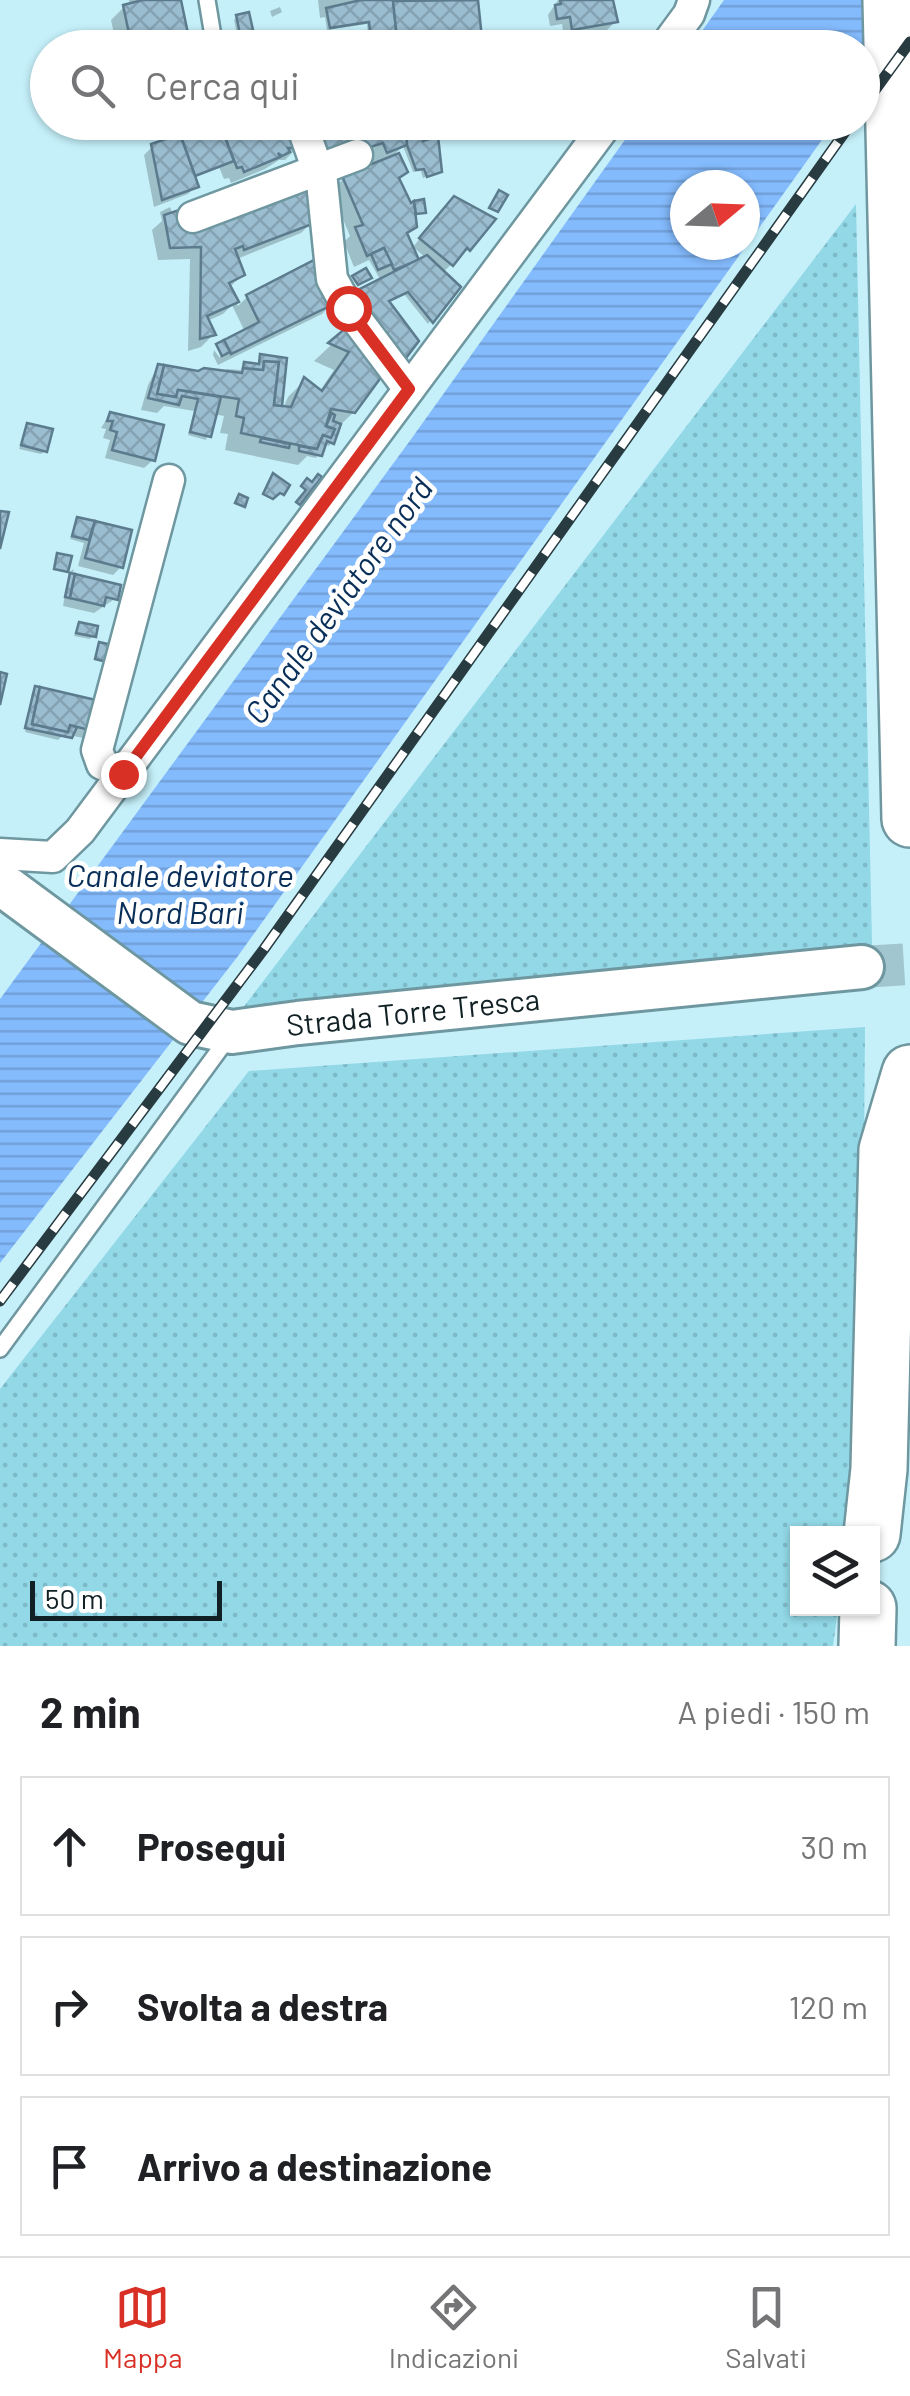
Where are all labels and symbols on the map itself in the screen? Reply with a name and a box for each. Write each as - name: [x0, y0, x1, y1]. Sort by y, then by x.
- north arrow: [670, 170, 760, 260]
- route start: [326, 286, 372, 332]
- water label: Canale deviatore nord: [235, 469, 439, 730]
- route end: [101, 752, 147, 798]
- water label: Canale deviatore Nord Bari: [66, 855, 294, 930]
- street label: Strada Torre Tresca: [284, 980, 541, 1042]
- scale bar: [30, 1576, 222, 1620]

